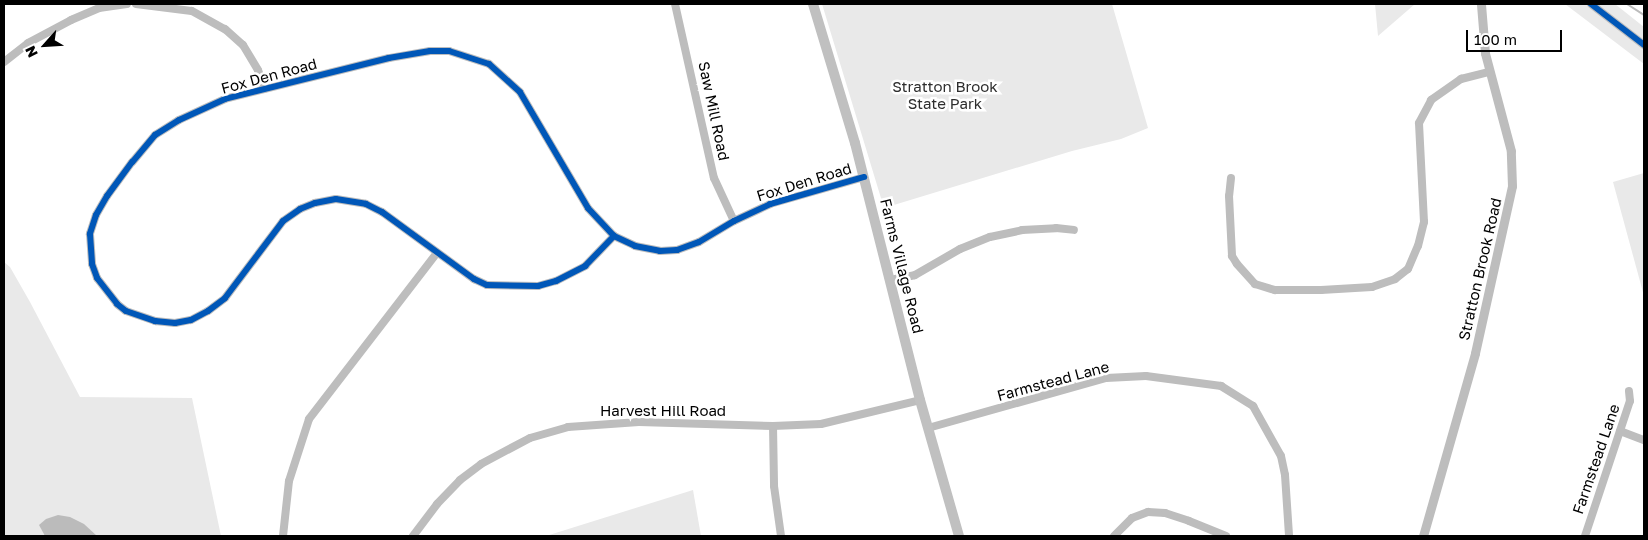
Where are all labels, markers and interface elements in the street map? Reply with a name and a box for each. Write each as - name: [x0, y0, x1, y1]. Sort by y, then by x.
- north arrow: [20, 20, 70, 70]
- scale bar: [1468, 20, 1564, 52]
- text: 100 m: [1474, 30, 1517, 48]
- text: N: [21, 43, 41, 60]
- street label: Fox Den Road: [219, 55, 319, 97]
- street label: Saw Mill Road: [695, 60, 733, 162]
- park label: Stratton Brook State Park: [892, 77, 998, 112]
- street label: Fox Den Road: [754, 159, 854, 205]
- street label: Stratton Brook Road: [1455, 196, 1505, 342]
- street label: Farms Village Road: [877, 197, 927, 335]
- street label: Farmstead Lane: [995, 357, 1111, 405]
- street label: Harvest Hill Road: [600, 402, 726, 420]
- street label: Farmstead Lane: [1569, 402, 1623, 516]

